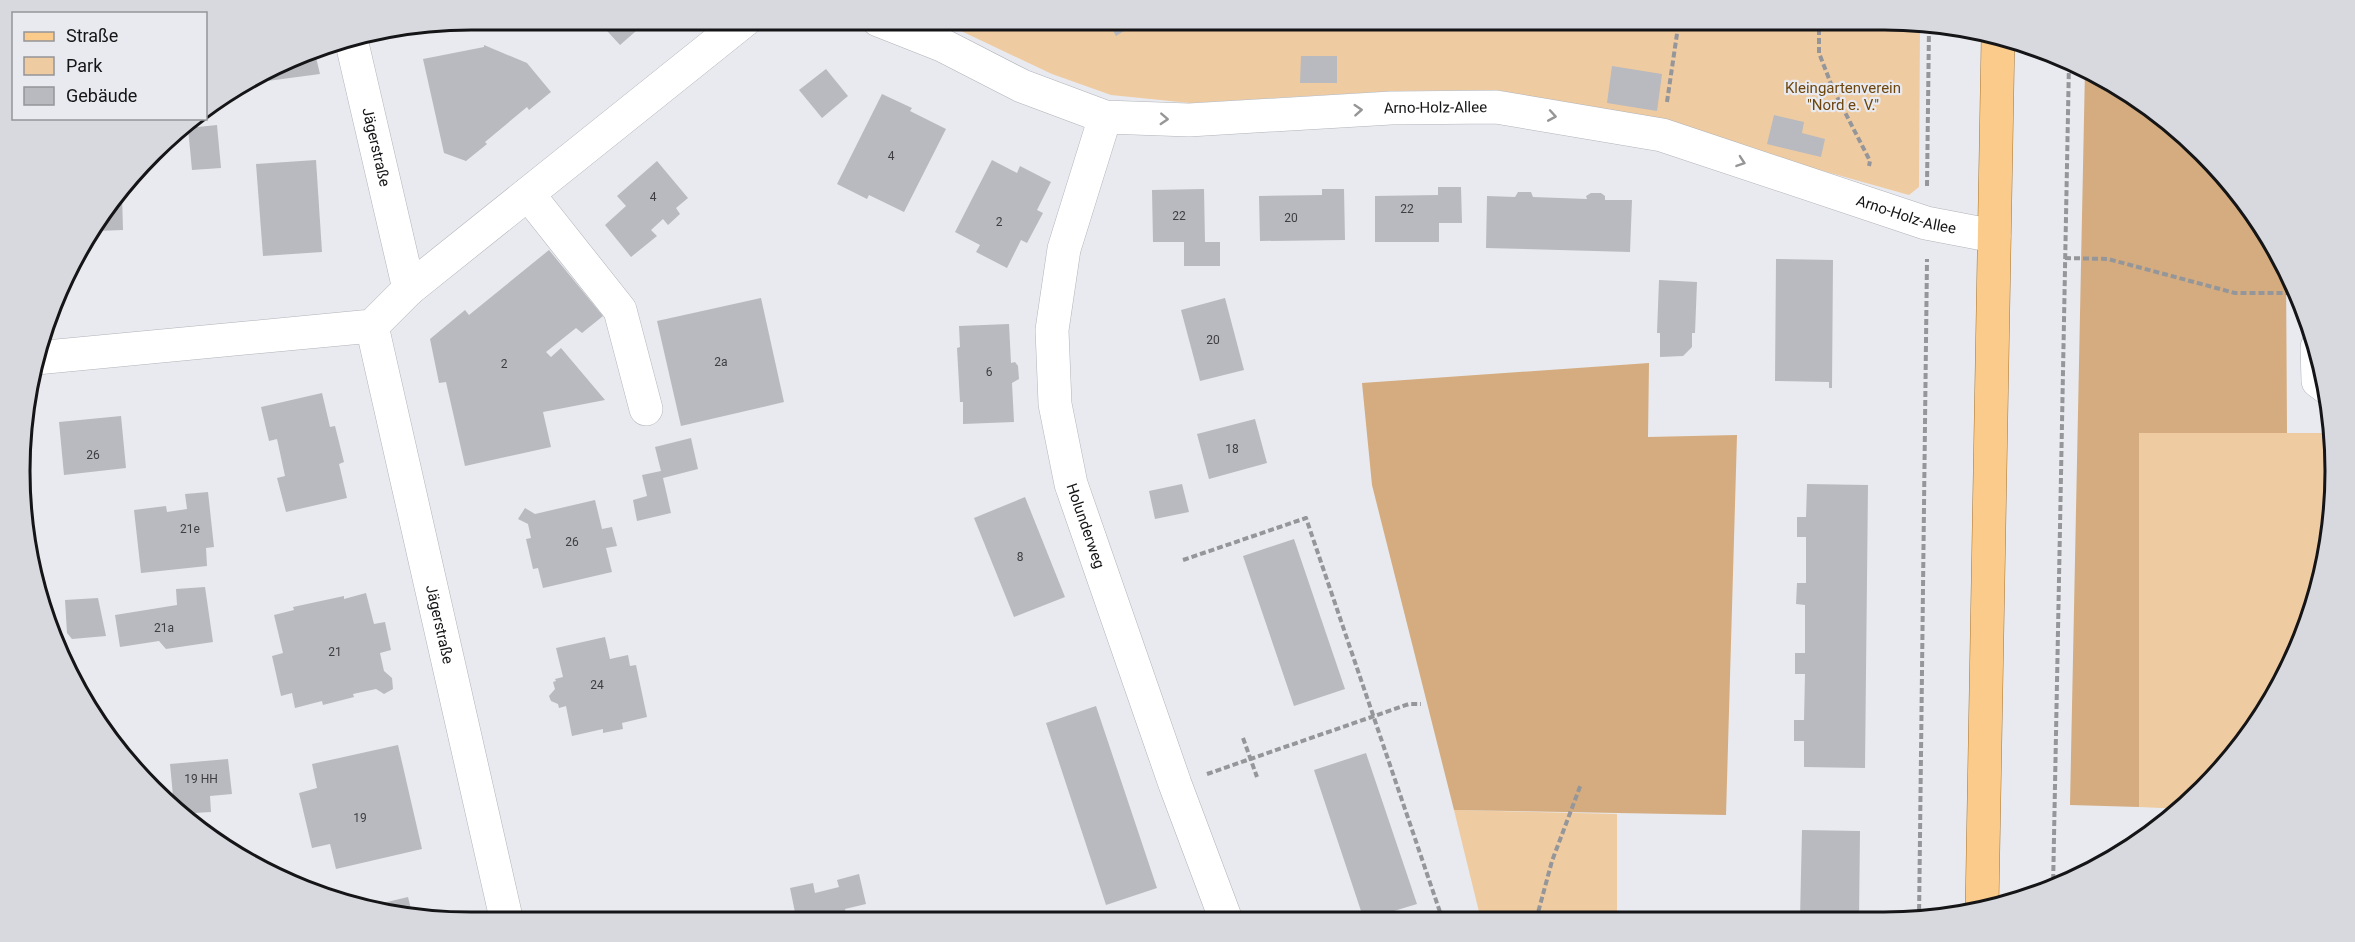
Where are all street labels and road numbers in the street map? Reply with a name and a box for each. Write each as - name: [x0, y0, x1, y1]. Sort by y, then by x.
- street label: Arno-Holz-Allee: [1383, 98, 1487, 117]
- street label: Jägerstraße: [358, 106, 394, 188]
- street label: Arno-Holz-Allee: [1854, 191, 1958, 238]
- street label: Holunderweg: [1062, 481, 1109, 571]
- street label: Jägerstraße: [422, 583, 457, 666]

